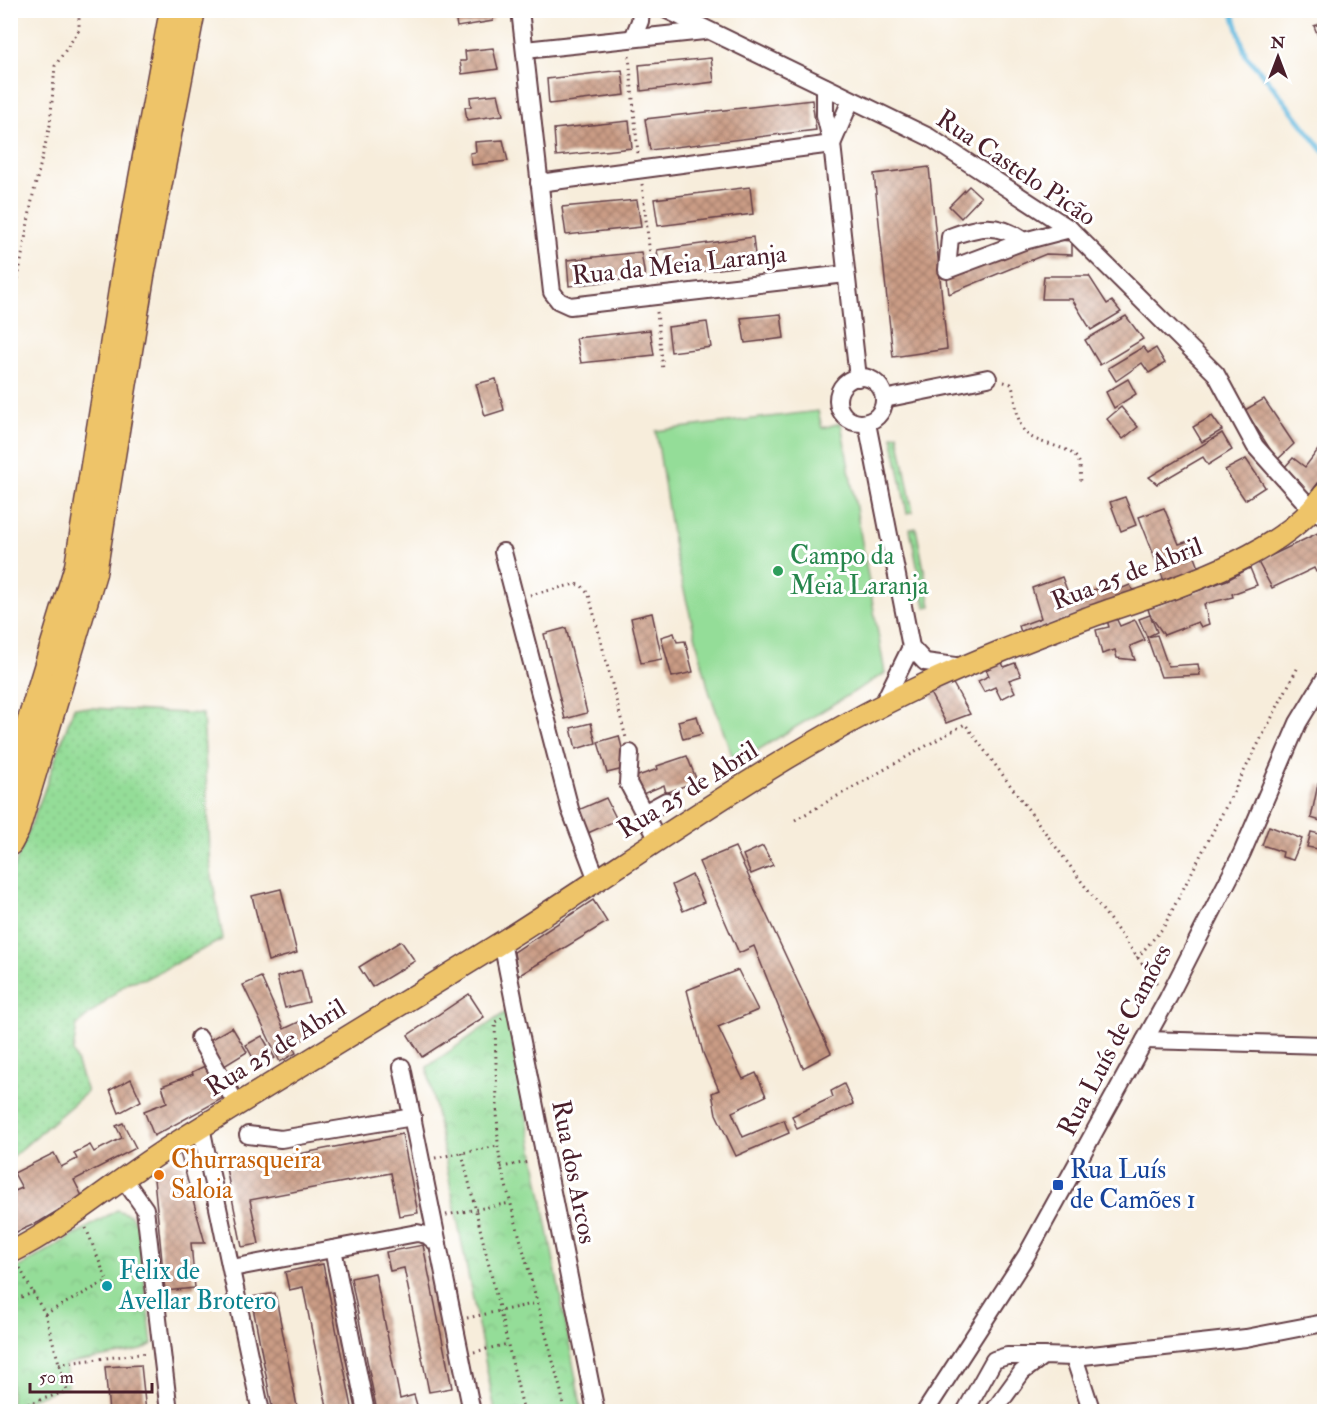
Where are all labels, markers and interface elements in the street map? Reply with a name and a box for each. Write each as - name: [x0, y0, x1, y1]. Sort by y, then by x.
- north arrow: [1248, 27, 1308, 87]
- text: N: [1270, 33, 1286, 53]
- street label: Rua Castelo Picão: [930, 103, 1102, 233]
- street label: Rua da Meia Laranja: [570, 238, 788, 292]
- street label: Rua 25 de Abril: [1047, 530, 1208, 618]
- place label: Campo da Meia Laranja: [790, 540, 929, 602]
- marker: Campo da Meia Laranja: [771, 564, 785, 578]
- street label: Rua 25 de Abril: [612, 734, 764, 846]
- street label: Rua Luís de Camões: [1051, 939, 1179, 1141]
- street label: Rua 25 de Abril: [200, 992, 352, 1104]
- street label: Rua dos Arcos: [544, 1097, 604, 1247]
- place label: Churrasqueira Saloia: [171, 1144, 321, 1206]
- place label: Rua Luís de Camões 1: [1070, 1154, 1196, 1216]
- marker: Churrasqueira Saloia: [152, 1168, 166, 1182]
- marker: Rua Luís de Camões 1: [1051, 1178, 1065, 1192]
- place label: Felix de Avellar Brotero: [118, 1255, 276, 1317]
- marker: Felix de Avellar Brotero: [100, 1279, 114, 1293]
- scale bar: [30, 1356, 152, 1394]
- text: 50 m: [39, 1366, 74, 1389]

